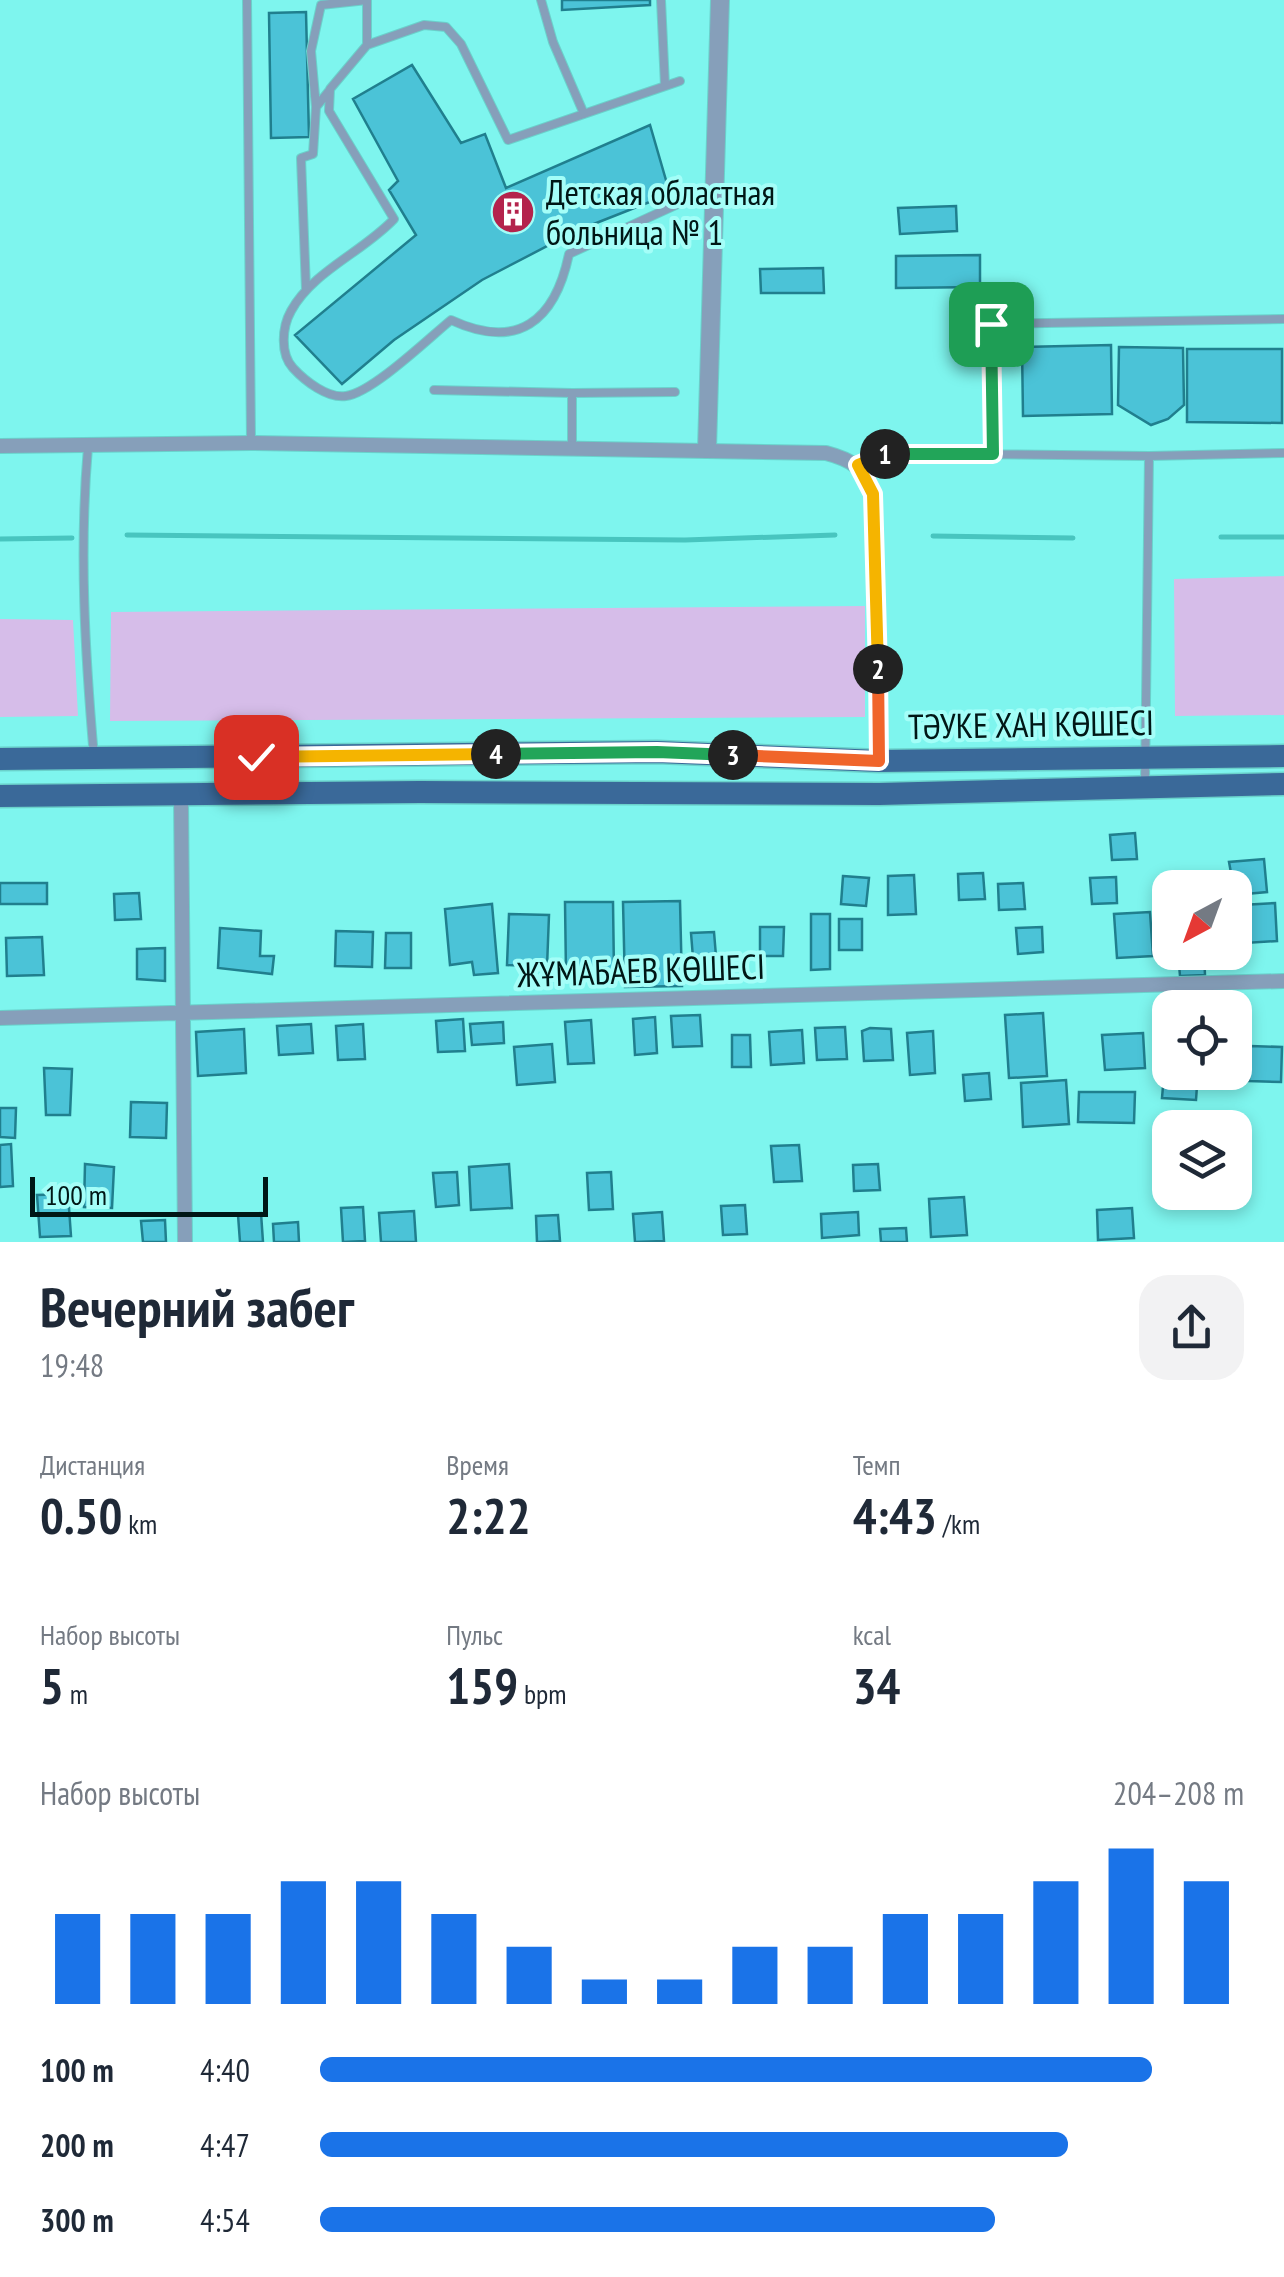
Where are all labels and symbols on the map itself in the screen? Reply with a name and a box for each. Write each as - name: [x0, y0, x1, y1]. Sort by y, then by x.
- place label: Детская областная больница № 1: [546, 169, 775, 255]
- building icon: Детская областная больница № 1: [490, 189, 536, 235]
- pin: [949, 282, 1034, 367]
- pin: 1: [860, 429, 910, 479]
- pin: 2: [853, 644, 903, 694]
- street label: ТӘУКЕ ХАН КӨШЕСІ: [908, 699, 1154, 749]
- pin: [214, 715, 299, 800]
- pin: 4: [471, 729, 521, 779]
- pin: 3: [708, 730, 758, 780]
- north arrow: [1152, 870, 1252, 970]
- street label: ЖҰМАБАЕВ КӨШЕСІ: [515, 943, 766, 997]
- scale bar: [30, 1172, 268, 1216]

